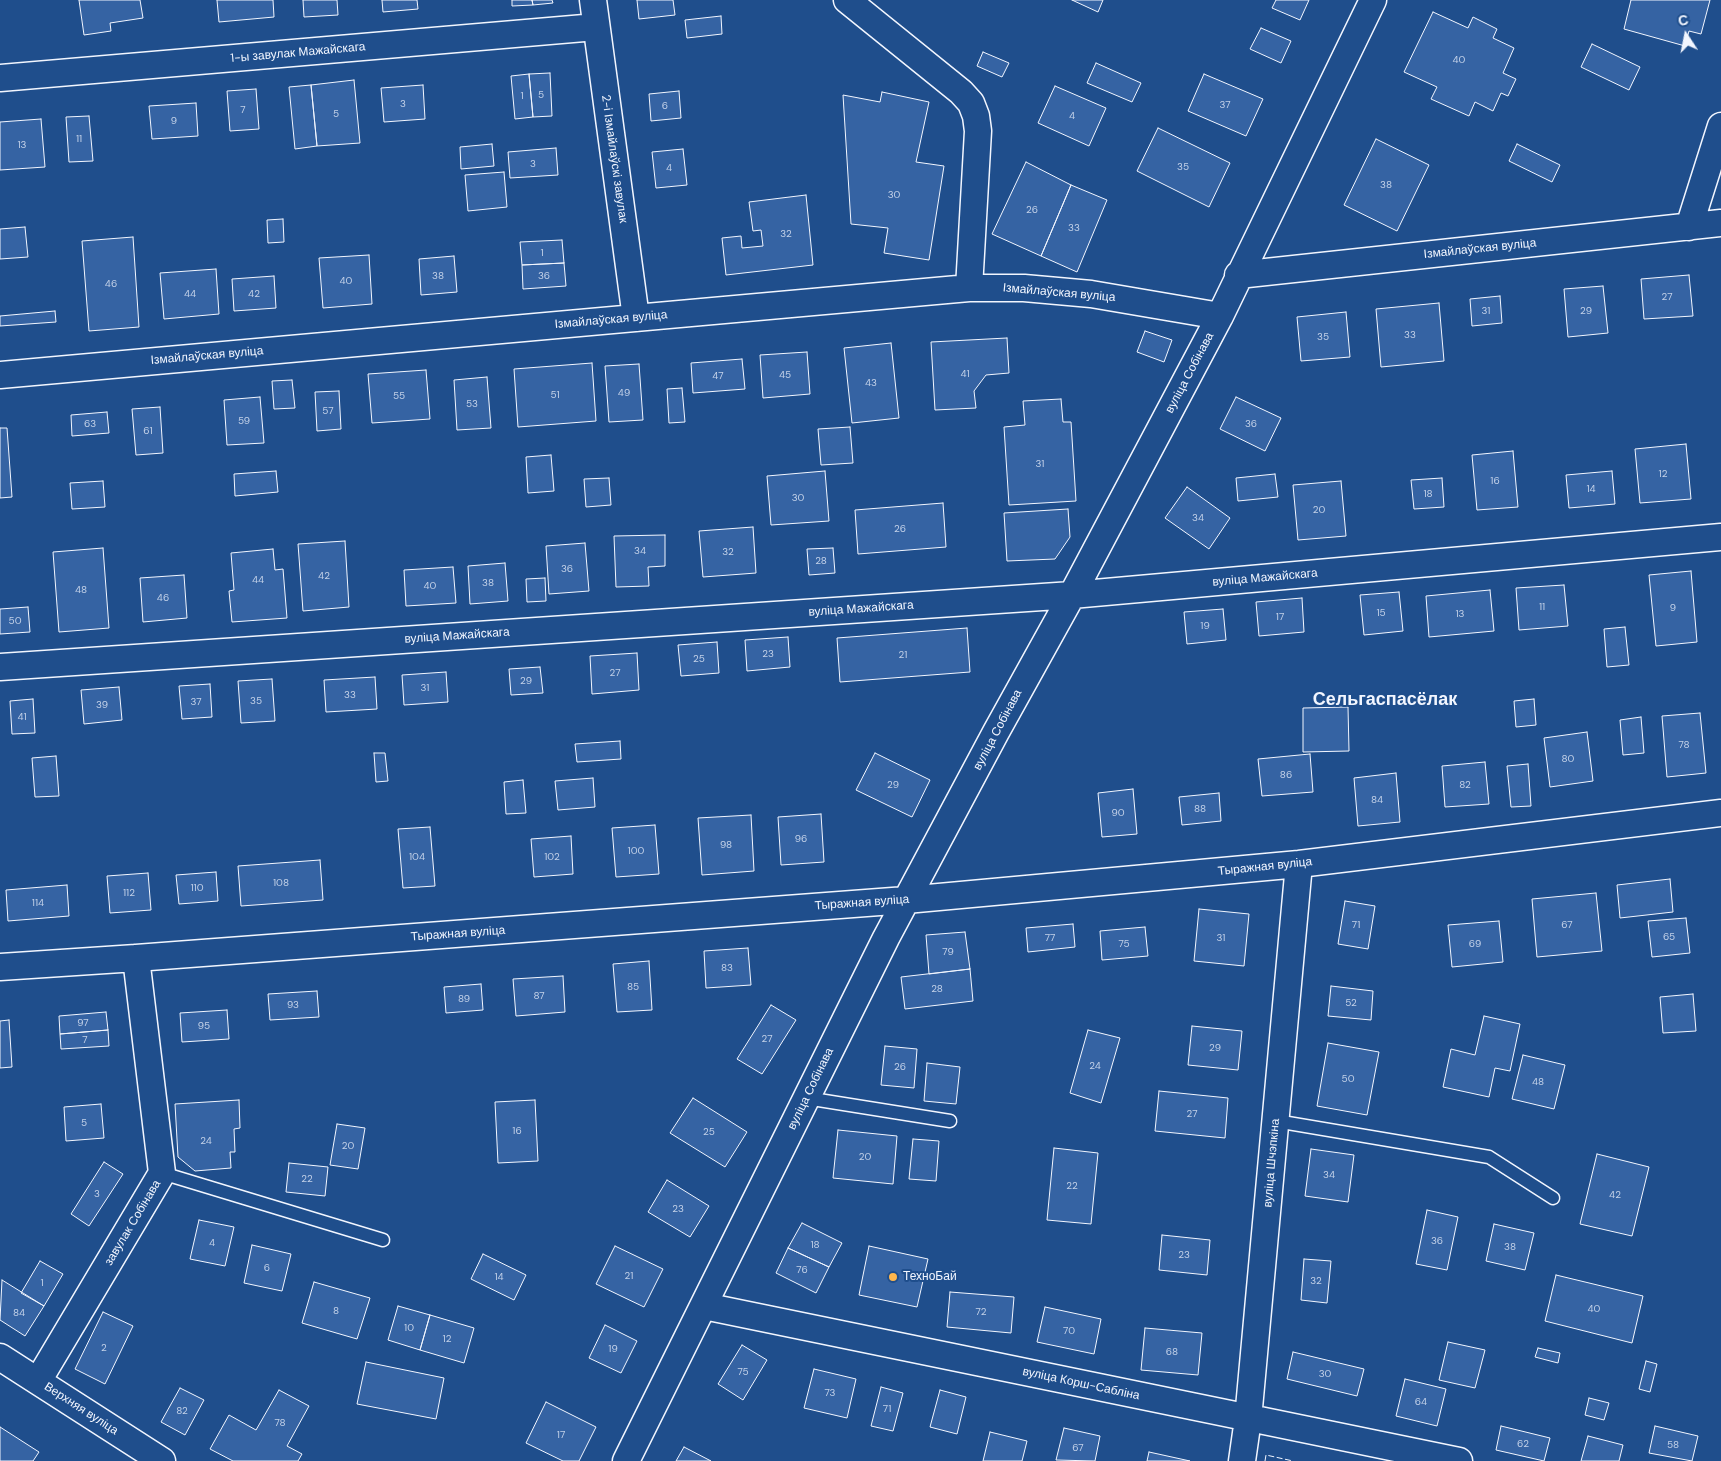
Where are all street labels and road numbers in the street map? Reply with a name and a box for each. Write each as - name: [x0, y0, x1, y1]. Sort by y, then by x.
- street label: 1-ы завулак Мажайскага: [230, 40, 366, 66]
- street label: 2-і Ізмайлаўскі завулак: [598, 94, 630, 224]
- street label: Ізмайлаўская вуліца: [1423, 236, 1537, 262]
- street label: Ізмайлаўская вуліца: [1002, 281, 1116, 305]
- street label: Ізмайлаўская вуліца: [554, 308, 668, 332]
- street label: вуліца Собінава: [1163, 330, 1217, 416]
- street label: Ізмайлаўская вуліца: [150, 344, 264, 368]
- street label: вуліца Мажайскага: [1212, 566, 1318, 590]
- street label: вуліца Мажайскага: [808, 598, 914, 620]
- street label: вуліца Мажайскага: [404, 625, 510, 647]
- street label: вуліца Собінава: [971, 687, 1025, 773]
- street label: Тыражная вуліца: [1217, 855, 1313, 879]
- street label: Тыражная вуліца: [814, 893, 910, 913]
- street label: Тыражная вуліца: [410, 924, 506, 944]
- street label: вуліца Собінава: [785, 1046, 837, 1132]
- street label: вуліца Шчэпкіна: [1261, 1118, 1283, 1208]
- street label: завулак Собінава: [102, 1178, 164, 1268]
- street label: вуліца Корш-Сабліна: [1021, 1365, 1141, 1403]
- street label: Верхняя вуліца: [41, 1380, 121, 1438]

